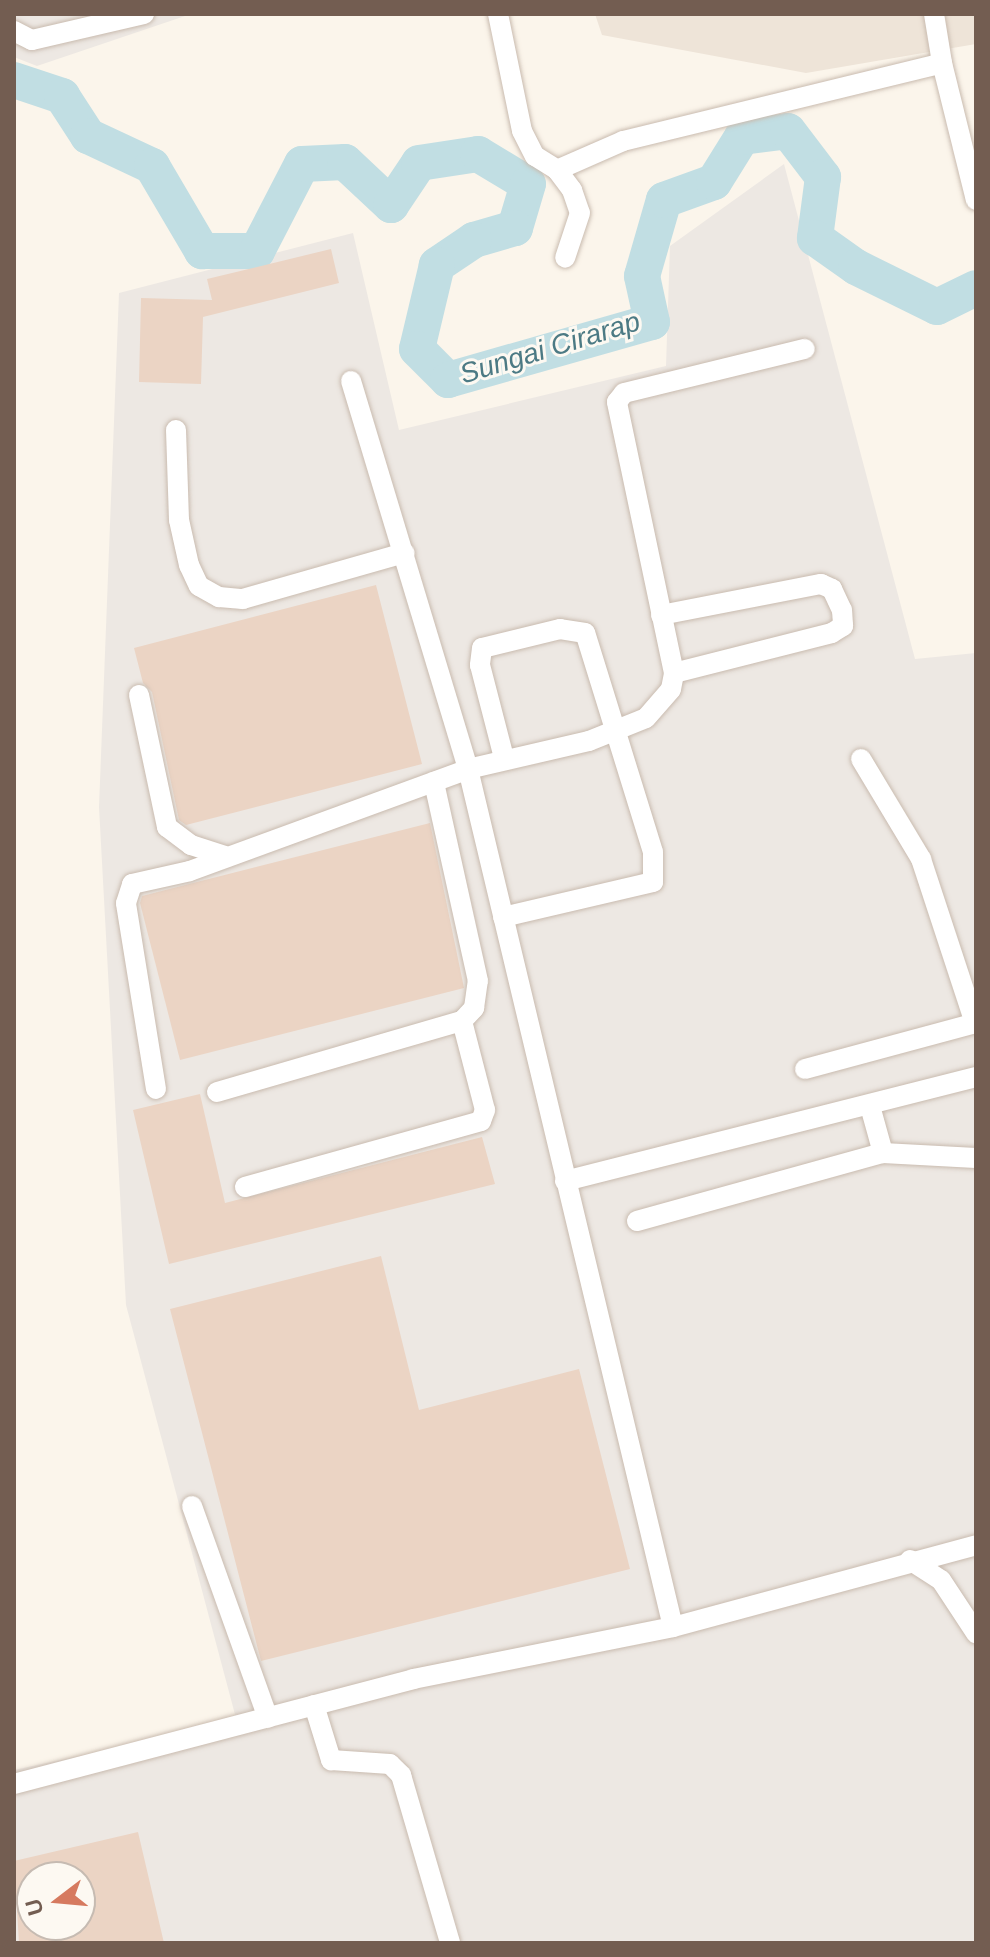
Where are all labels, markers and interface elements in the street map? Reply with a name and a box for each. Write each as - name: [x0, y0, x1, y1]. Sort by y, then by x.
- water label: Sungai Cirarap: [456, 305, 644, 391]
- north arrow: [16, 1861, 96, 1941]
- text: U: [20, 1896, 49, 1918]

